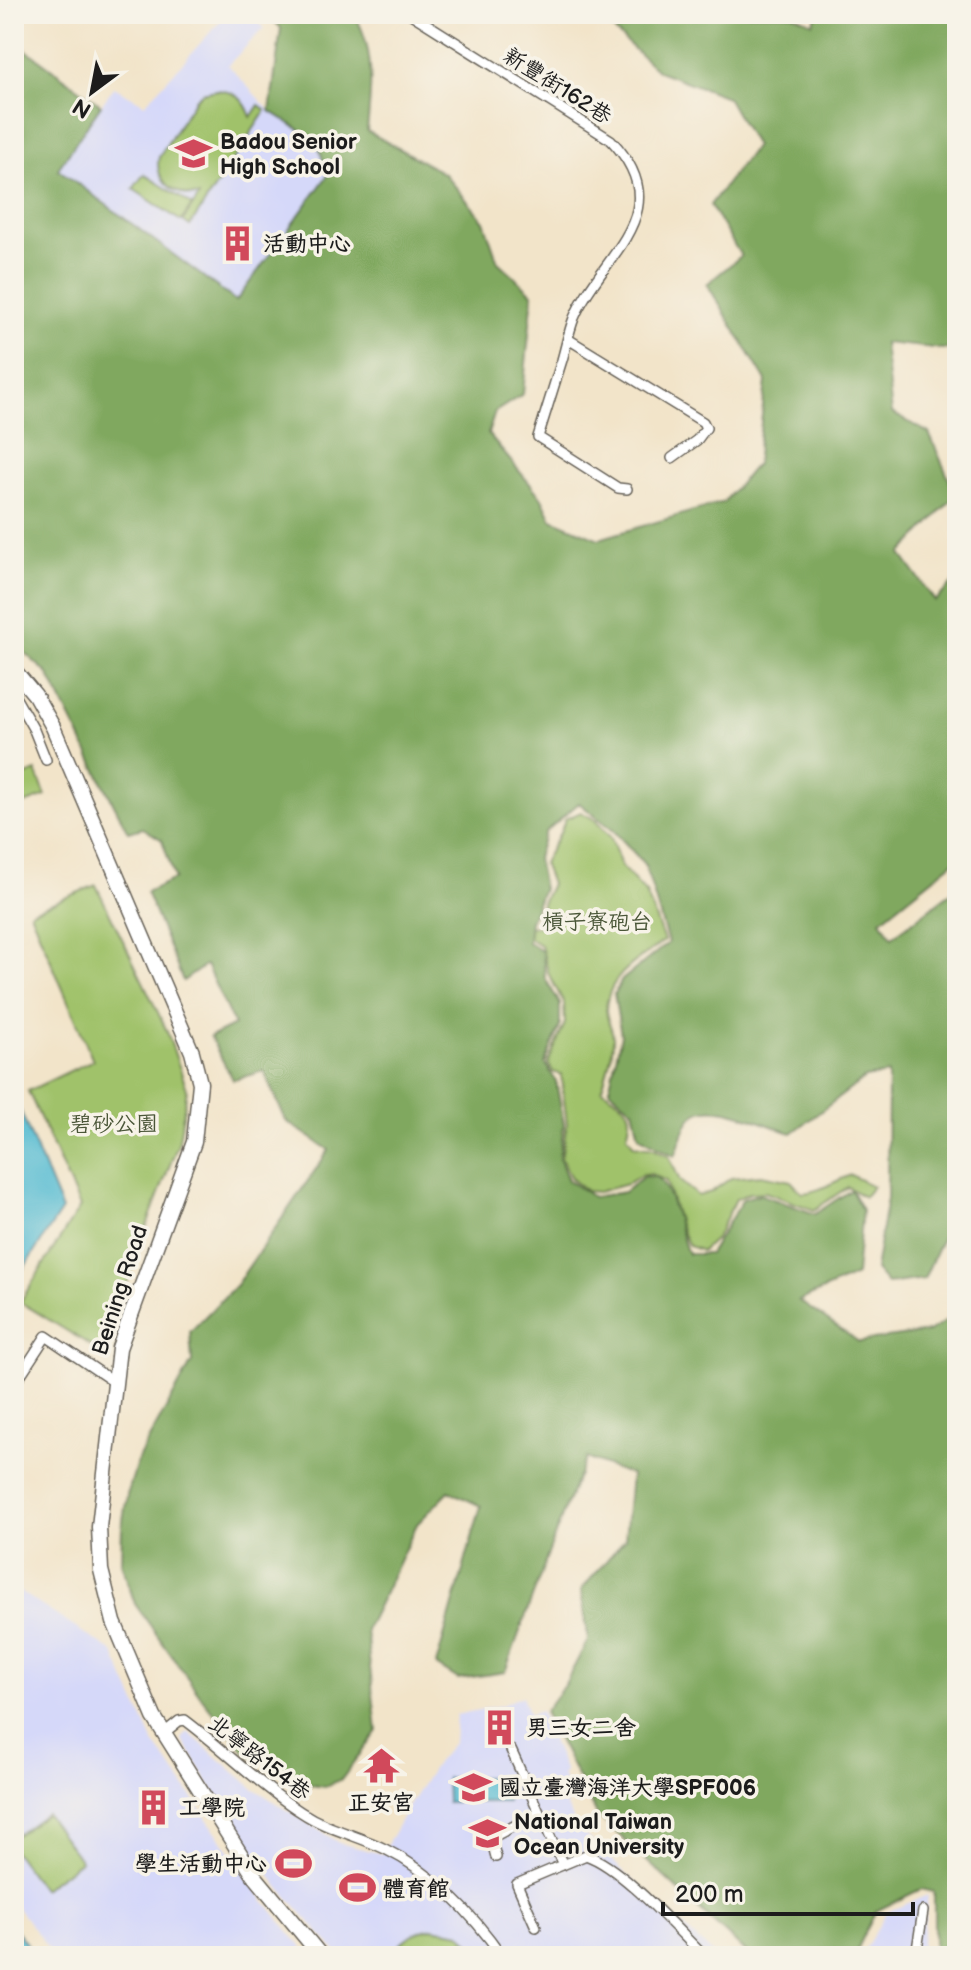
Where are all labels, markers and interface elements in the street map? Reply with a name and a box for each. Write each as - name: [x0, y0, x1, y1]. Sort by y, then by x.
- street label: 新豐街162巷: [498, 42, 616, 130]
- north arrow: [52, 52, 132, 132]
- text: N: [68, 92, 96, 124]
- place label: Badou Senior High School: [220, 129, 357, 181]
- school or university icon: Badou Senior High School: [175, 135, 213, 173]
- building icon: 活動中心: [218, 224, 256, 262]
- place label: 活動中心: [263, 231, 351, 258]
- park label: 槓子寮砲台: [542, 909, 652, 936]
- park label: 碧砂公園: [70, 1111, 158, 1138]
- street label: Beining Road: [87, 1222, 154, 1359]
- building icon: 男三女二舍: [481, 1708, 519, 1746]
- street label: 北寧路154巷: [202, 1710, 316, 1807]
- place label: 男三女二舍: [526, 1715, 636, 1742]
- temple icon: 正安宮: [362, 1747, 400, 1785]
- school or university icon: 國立臺灣海洋大學SPF006: [454, 1768, 492, 1806]
- place label: 國立臺灣海洋大學SPF006: [499, 1775, 756, 1802]
- building icon: 工學院: [134, 1788, 172, 1826]
- place label: 正安宮: [348, 1790, 414, 1817]
- place label: 工學院: [179, 1795, 245, 1822]
- place label: National Taiwan Ocean University: [514, 1809, 684, 1861]
- school or university icon: National Taiwan Ocean University: [469, 1815, 507, 1853]
- sports icon: 學生活動中心: [274, 1844, 312, 1882]
- place label: 學生活動中心: [135, 1851, 267, 1878]
- scale bar: [663, 1866, 913, 1916]
- sports icon: 體育館: [338, 1869, 376, 1907]
- place label: 體育館: [383, 1876, 449, 1903]
- text: 200 m: [675, 1880, 744, 1909]

